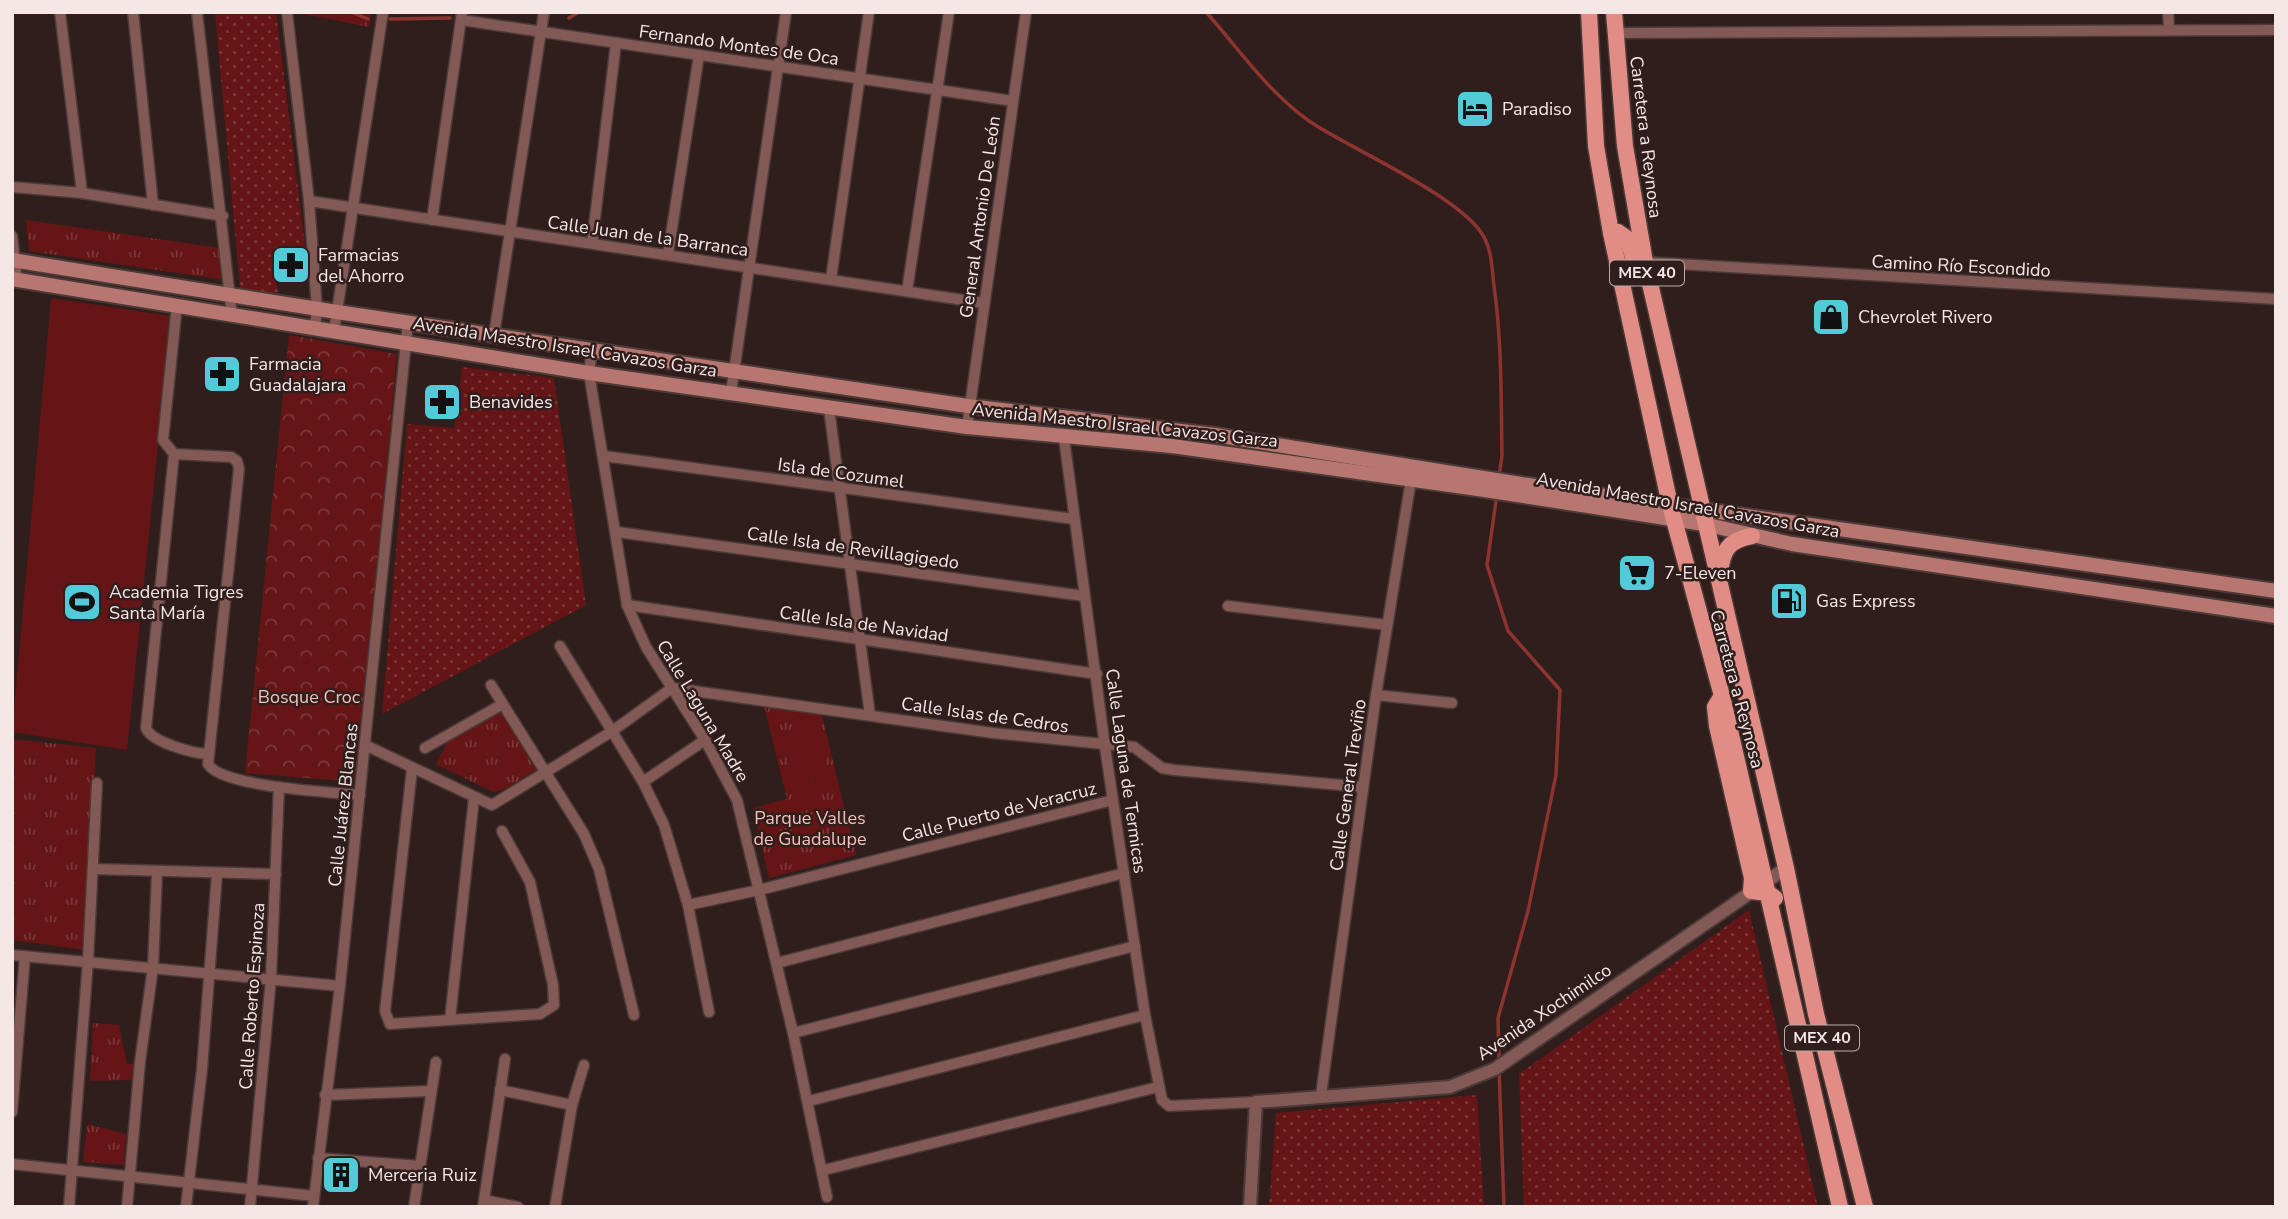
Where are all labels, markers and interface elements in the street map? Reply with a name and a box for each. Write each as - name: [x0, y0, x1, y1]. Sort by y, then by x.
- street label: Fernando Montes de Oca: [637, 19, 841, 71]
- street label: Carretera a Reynosa: [1624, 55, 1668, 219]
- hotel icon: Paradiso: [1454, 88, 1496, 130]
- place label: Paradiso: [1502, 97, 1572, 121]
- street label: General Antonio De León: [954, 114, 1006, 320]
- street label: Calle Juan de la Barranca: [546, 210, 750, 262]
- place label: Farmacias del Ahorro: [318, 243, 404, 288]
- pharmacy icon: Farmacias del Ahorro: [270, 244, 312, 286]
- street label: Camino Río Escondido: [1871, 249, 2051, 283]
- road number: MEX 40: [1610, 260, 1684, 286]
- shop icon: Chevrolet Rivero: [1810, 296, 1852, 338]
- place label: Chevrolet Rivero: [1858, 305, 1992, 329]
- street label: Avenida Maestro Israel Cavazos Garza: [411, 311, 719, 383]
- place label: Farmacia Guadalajara: [249, 352, 346, 397]
- pharmacy icon: Farmacia Guadalajara: [201, 353, 243, 395]
- pharmacy icon: Benavides: [421, 381, 463, 423]
- place label: Benavides: [469, 390, 553, 414]
- street label: Avenida Maestro Israel Cavazos Garza: [971, 397, 1279, 453]
- street label: Isla de Cozumel: [776, 452, 907, 494]
- street label: Avenida Maestro Israel Cavazos Garza: [1534, 466, 1842, 544]
- street label: Calle Isla de Revillagigedo: [745, 521, 961, 575]
- supermarket icon: 7-Eleven: [1616, 552, 1658, 594]
- place label: 7-Eleven: [1664, 561, 1737, 585]
- place label: Academia Tigres Santa María: [109, 580, 244, 625]
- fuel station icon: Gas Express: [1768, 580, 1810, 622]
- sports icon: Academia Tigres Santa María: [61, 581, 103, 623]
- place label: Gas Express: [1816, 589, 1916, 613]
- street label: Calle Isla de Navidad: [778, 600, 950, 648]
- street label: Carretera a Reynosa: [1704, 607, 1770, 771]
- street label: Calle Laguna Madre: [651, 635, 755, 787]
- street label: Calle Laguna de Termicas: [1100, 667, 1152, 875]
- park label: Bosque Croc: [258, 685, 360, 709]
- street label: Calle Islas de Cedros: [900, 691, 1070, 739]
- street label: Calle General Treviño: [1324, 697, 1372, 873]
- street label: Calle Juárez Blancas: [322, 722, 364, 888]
- street label: Calle Puerto de Veracruz: [899, 776, 1099, 848]
- park label: Parque Valles de Guadalupe: [754, 806, 866, 851]
- street label: Calle Roberto Espinoza: [233, 902, 271, 1090]
- street label: Avenida Xochimilco: [1472, 958, 1616, 1066]
- road number: MEX 40: [1785, 1026, 1859, 1050]
- building icon: Merceria Ruiz: [320, 1154, 362, 1196]
- place label: Merceria Ruiz: [368, 1163, 476, 1187]

